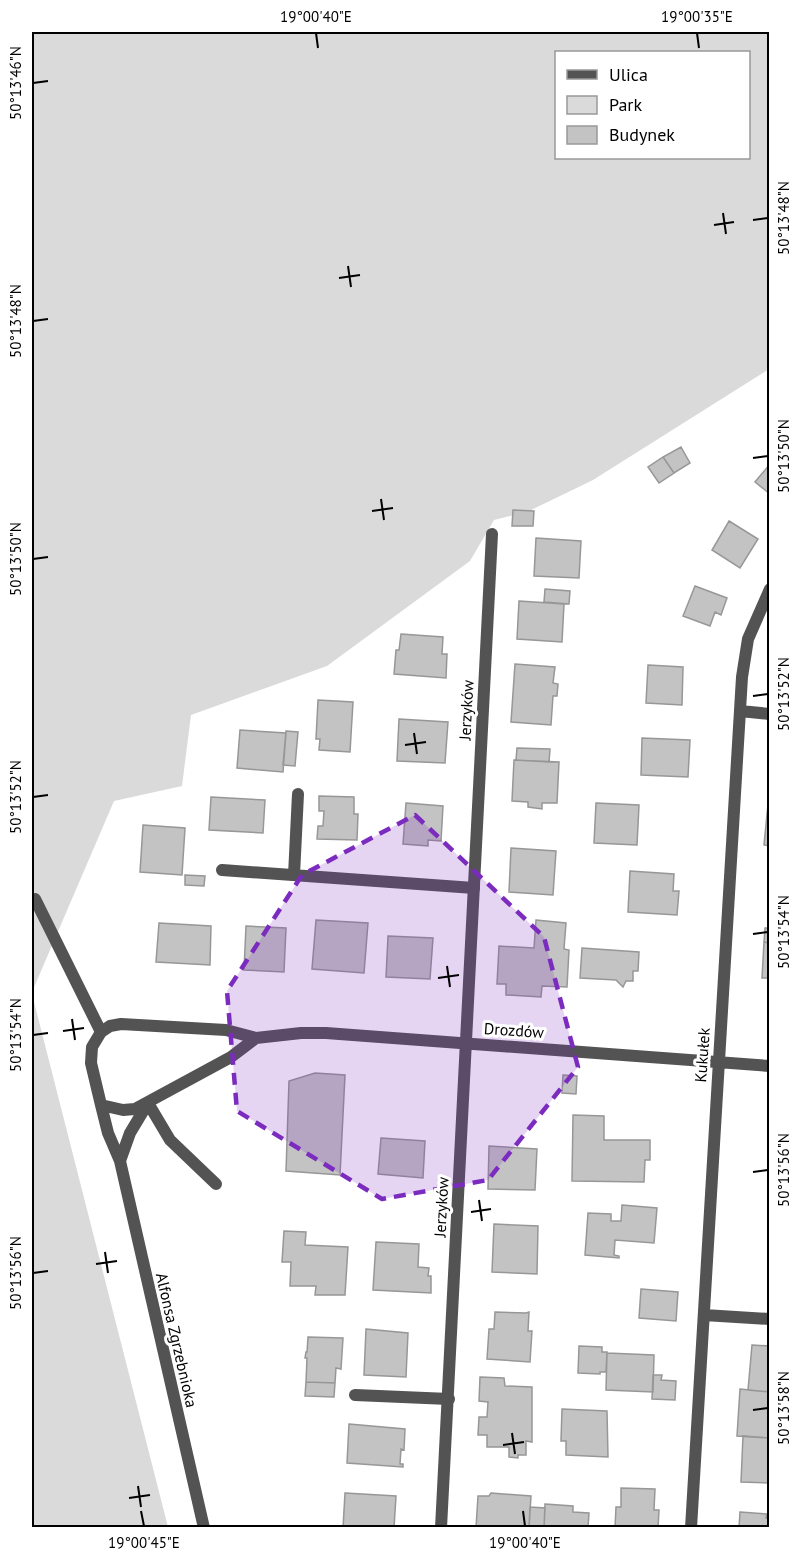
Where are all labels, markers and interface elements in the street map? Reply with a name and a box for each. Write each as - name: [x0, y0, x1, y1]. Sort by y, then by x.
- text: 19°00'40"E: [280, 7, 352, 26]
- text: 19°00'35"E: [661, 7, 733, 26]
- text: 50°13'46"N: [6, 46, 25, 120]
- legend: [555, 51, 750, 159]
- text: Ulica: [609, 63, 648, 86]
- text: Park: [609, 93, 642, 116]
- text: Budynek: [609, 123, 675, 146]
- text: 50°13'48"N: [774, 181, 793, 255]
- text: 50°13'48"N: [6, 284, 25, 358]
- text: 50°13'50"N: [774, 419, 793, 493]
- text: 50°13'50"N: [6, 522, 25, 596]
- text: 50°13'52"N: [774, 657, 793, 731]
- street label: Jerzyków: [454, 679, 478, 742]
- text: 50°13'52"N: [6, 760, 25, 834]
- text: 50°13'54"N: [774, 895, 793, 969]
- text: 50°13'54"N: [6, 998, 25, 1072]
- street label: Drozdów: [483, 1018, 545, 1042]
- street label: Kukułek: [690, 1027, 714, 1083]
- text: 50°13'56"N: [774, 1133, 793, 1207]
- street label: Jerzyków: [429, 1176, 453, 1239]
- text: 50°13'56"N: [6, 1236, 25, 1310]
- street label: Alfonsa Zgrzebnioka: [152, 1271, 202, 1409]
- text: 50°13'58"N: [774, 1371, 793, 1445]
- text: 19°00'45"E: [108, 1533, 180, 1552]
- text: 19°00'40"E: [489, 1533, 561, 1552]

